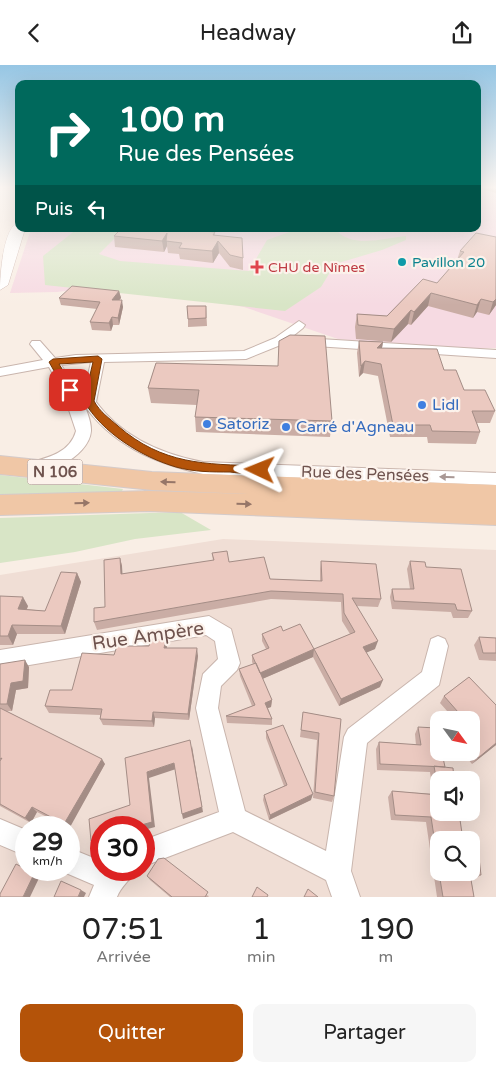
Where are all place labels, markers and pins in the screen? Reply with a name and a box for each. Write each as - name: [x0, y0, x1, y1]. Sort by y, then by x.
- place label: Pavillon 20: [412, 254, 485, 271]
- marker: Pavillon 20: [396, 256, 408, 268]
- place label: CHU de Nîmes: [268, 259, 365, 276]
- marker: CHU de Nîmes: [250, 260, 264, 274]
- pin: [49, 369, 91, 411]
- place label: Lidl: [432, 395, 459, 415]
- marker: Lidl: [416, 399, 428, 411]
- place label: Satoriz: [217, 414, 269, 434]
- place label: Carré d'Agneau: [296, 417, 414, 437]
- marker: Satoriz: [201, 418, 213, 430]
- marker: Carré d'Agneau: [280, 421, 292, 433]

